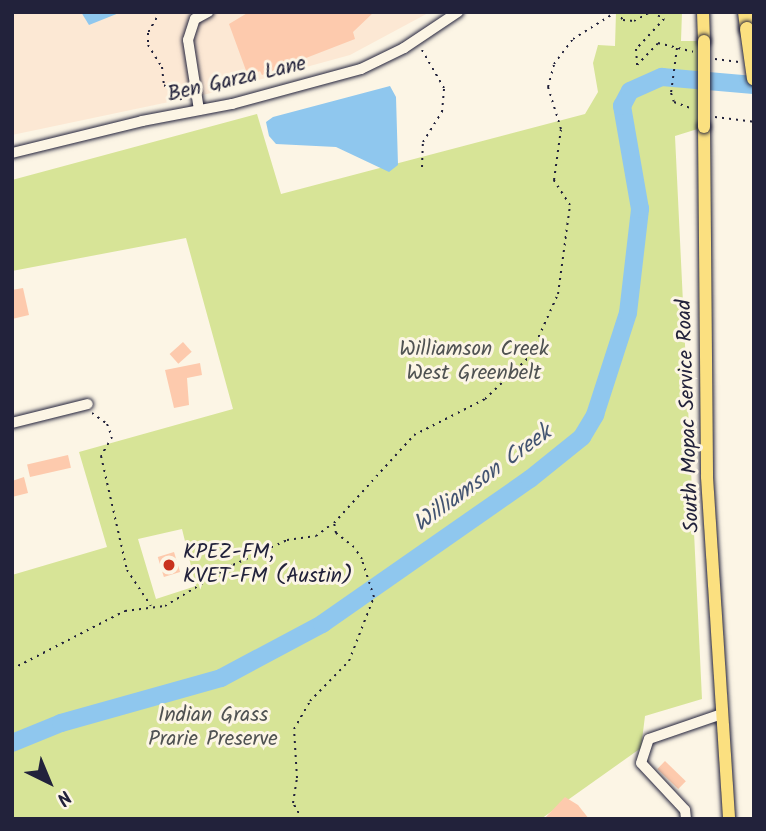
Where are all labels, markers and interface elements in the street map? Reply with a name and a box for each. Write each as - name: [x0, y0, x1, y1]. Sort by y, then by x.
- street label: Ben Garza Lane: [165, 52, 309, 108]
- street label: South Mopac Service Road: [672, 299, 706, 533]
- park label: Williamson Creek West Greenbelt: [399, 337, 549, 387]
- water label: Williamson Creek: [409, 420, 557, 538]
- place label: KPEZ-FM, KVET-FM (Austin): [183, 540, 353, 590]
- marker: KPEZ-FM, KVET-FM (Austin): [161, 557, 177, 573]
- park label: Indian Grass Prarie Preserve: [148, 703, 278, 753]
- north arrow: [14, 747, 84, 817]
- text: N: [49, 782, 78, 812]

